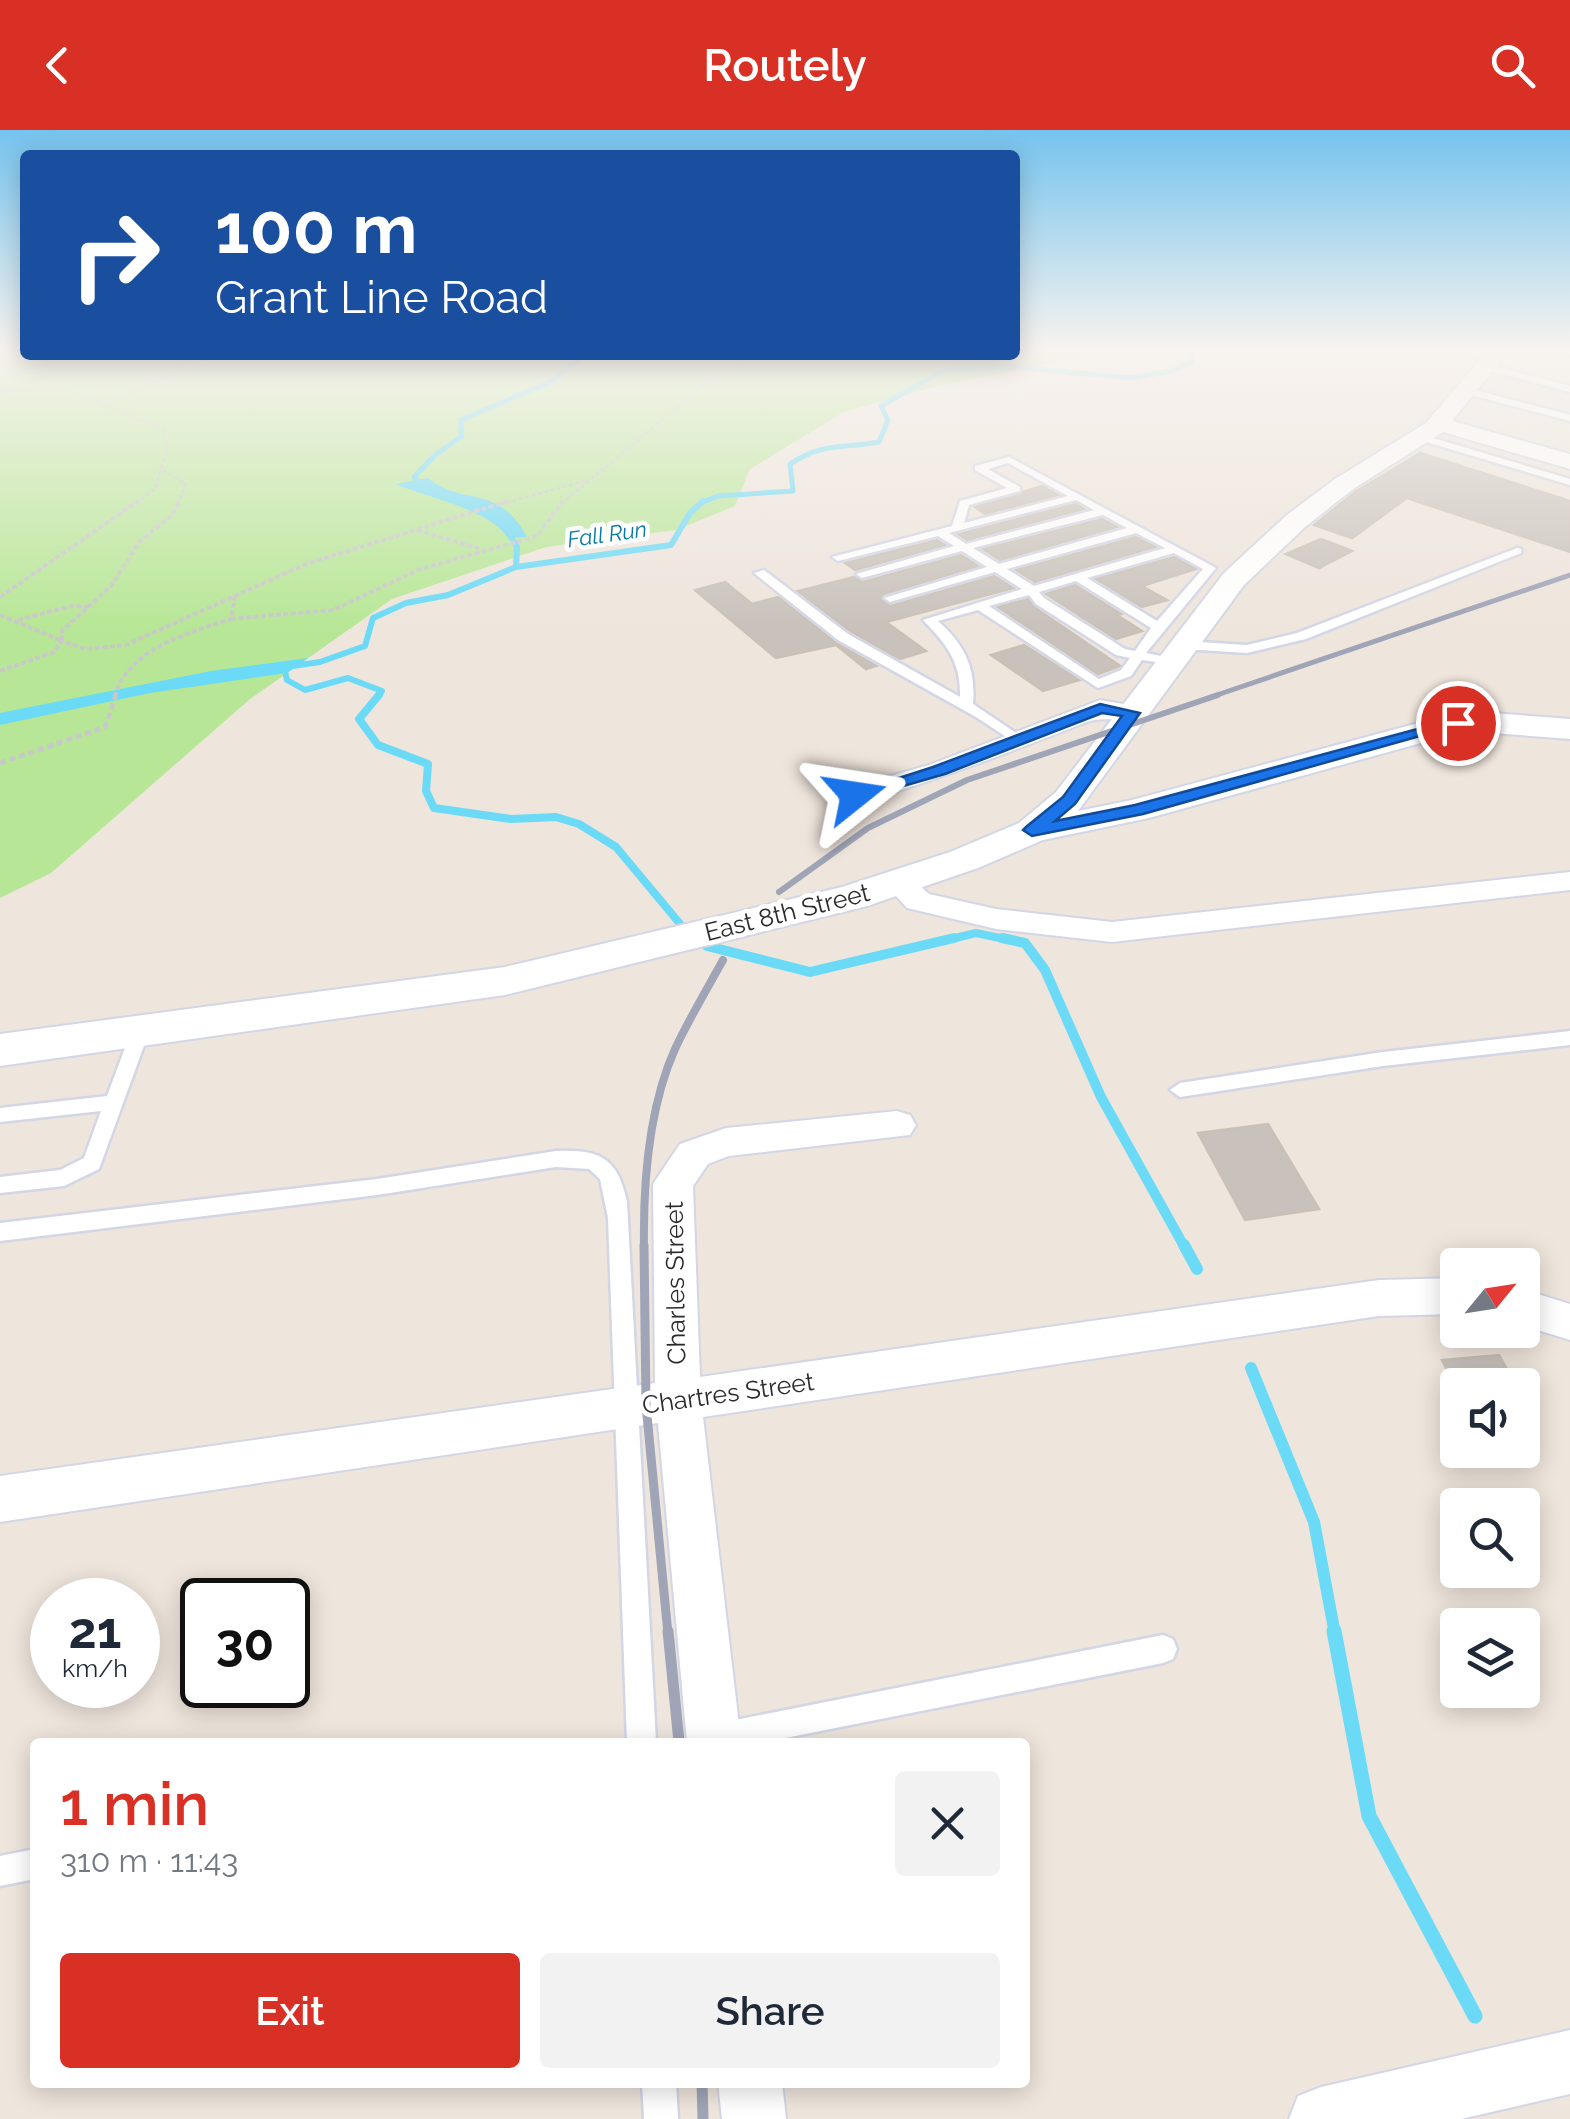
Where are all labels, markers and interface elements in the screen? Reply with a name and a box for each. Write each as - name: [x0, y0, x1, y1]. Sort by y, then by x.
- icon: back: [30, 38, 85, 93]
- icon: search: [1485, 38, 1540, 93]
- text: Routely: [703, 39, 867, 92]
- text: 100 m: [215, 187, 418, 269]
- icon: right: [50, 190, 180, 320]
- text: Grant Line Road: [215, 271, 548, 324]
- water label: Fall Run: [566, 516, 648, 552]
- pin: [1416, 681, 1501, 766]
- icon: arrive: [1431, 696, 1486, 751]
- position arrow: [803, 743, 907, 847]
- street label: East 8th Street: [701, 877, 873, 947]
- street label: Charles Street: [659, 1200, 691, 1365]
- north arrow: [1440, 1248, 1540, 1348]
- map controls: [1440, 1248, 1540, 1708]
- street label: Chartres Street: [640, 1366, 817, 1420]
- button: sound: [1440, 1368, 1540, 1468]
- button: search: [1440, 1488, 1540, 1588]
- speed limit sign: 30: [180, 1578, 310, 1708]
- text: 21: [69, 1601, 121, 1660]
- button: layers: [1440, 1608, 1540, 1708]
- text: km/h: [62, 1653, 128, 1683]
- text: 1 min: [60, 1769, 209, 1839]
- button: close: [895, 1771, 1000, 1876]
- text: 310 m · 11:43: [60, 1842, 238, 1879]
- button: Exit: [60, 1953, 520, 2068]
- button: Share: [540, 1953, 1000, 2068]

